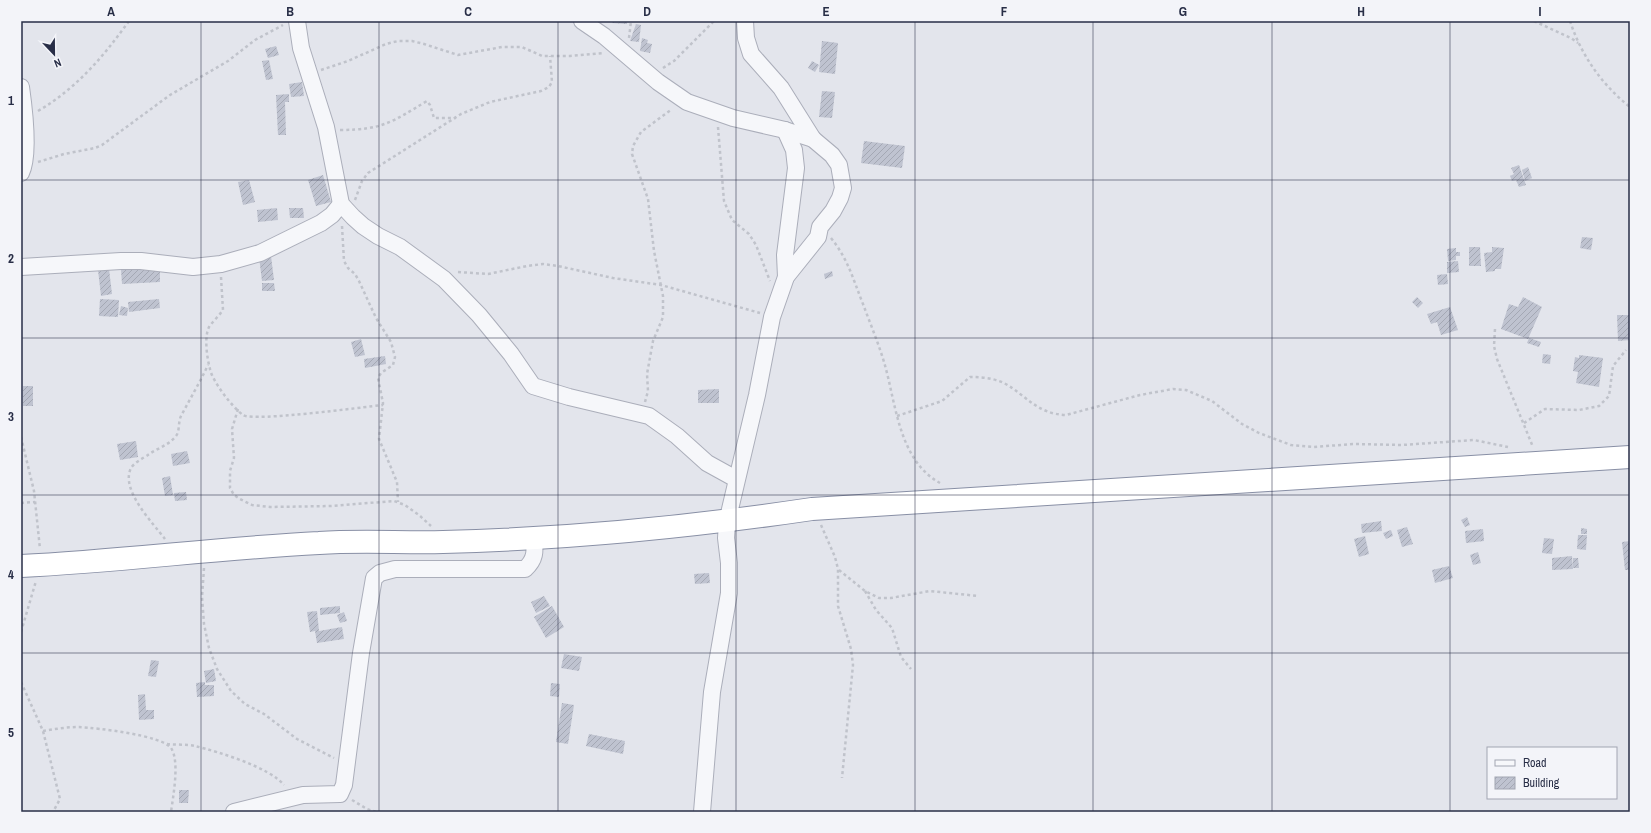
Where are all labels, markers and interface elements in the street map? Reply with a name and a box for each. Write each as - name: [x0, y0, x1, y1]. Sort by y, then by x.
- text: A: [107, 3, 115, 20]
- text: B: [286, 3, 294, 20]
- text: C: [464, 3, 472, 20]
- text: D: [643, 3, 651, 20]
- text: E: [822, 3, 830, 20]
- text: F: [1001, 3, 1008, 20]
- text: G: [1179, 3, 1187, 20]
- text: H: [1357, 3, 1365, 20]
- text: I: [1539, 3, 1542, 20]
- north arrow: [34, 34, 74, 74]
- text: N: [52, 56, 63, 71]
- text: 1: [8, 92, 14, 109]
- text: 2: [8, 250, 14, 267]
- text: 3: [8, 408, 14, 425]
- text: 4: [8, 566, 14, 583]
- text: 5: [8, 724, 14, 741]
- legend: [1487, 747, 1617, 799]
- text: Road: [1523, 755, 1547, 771]
- text: Building: [1523, 775, 1560, 791]

